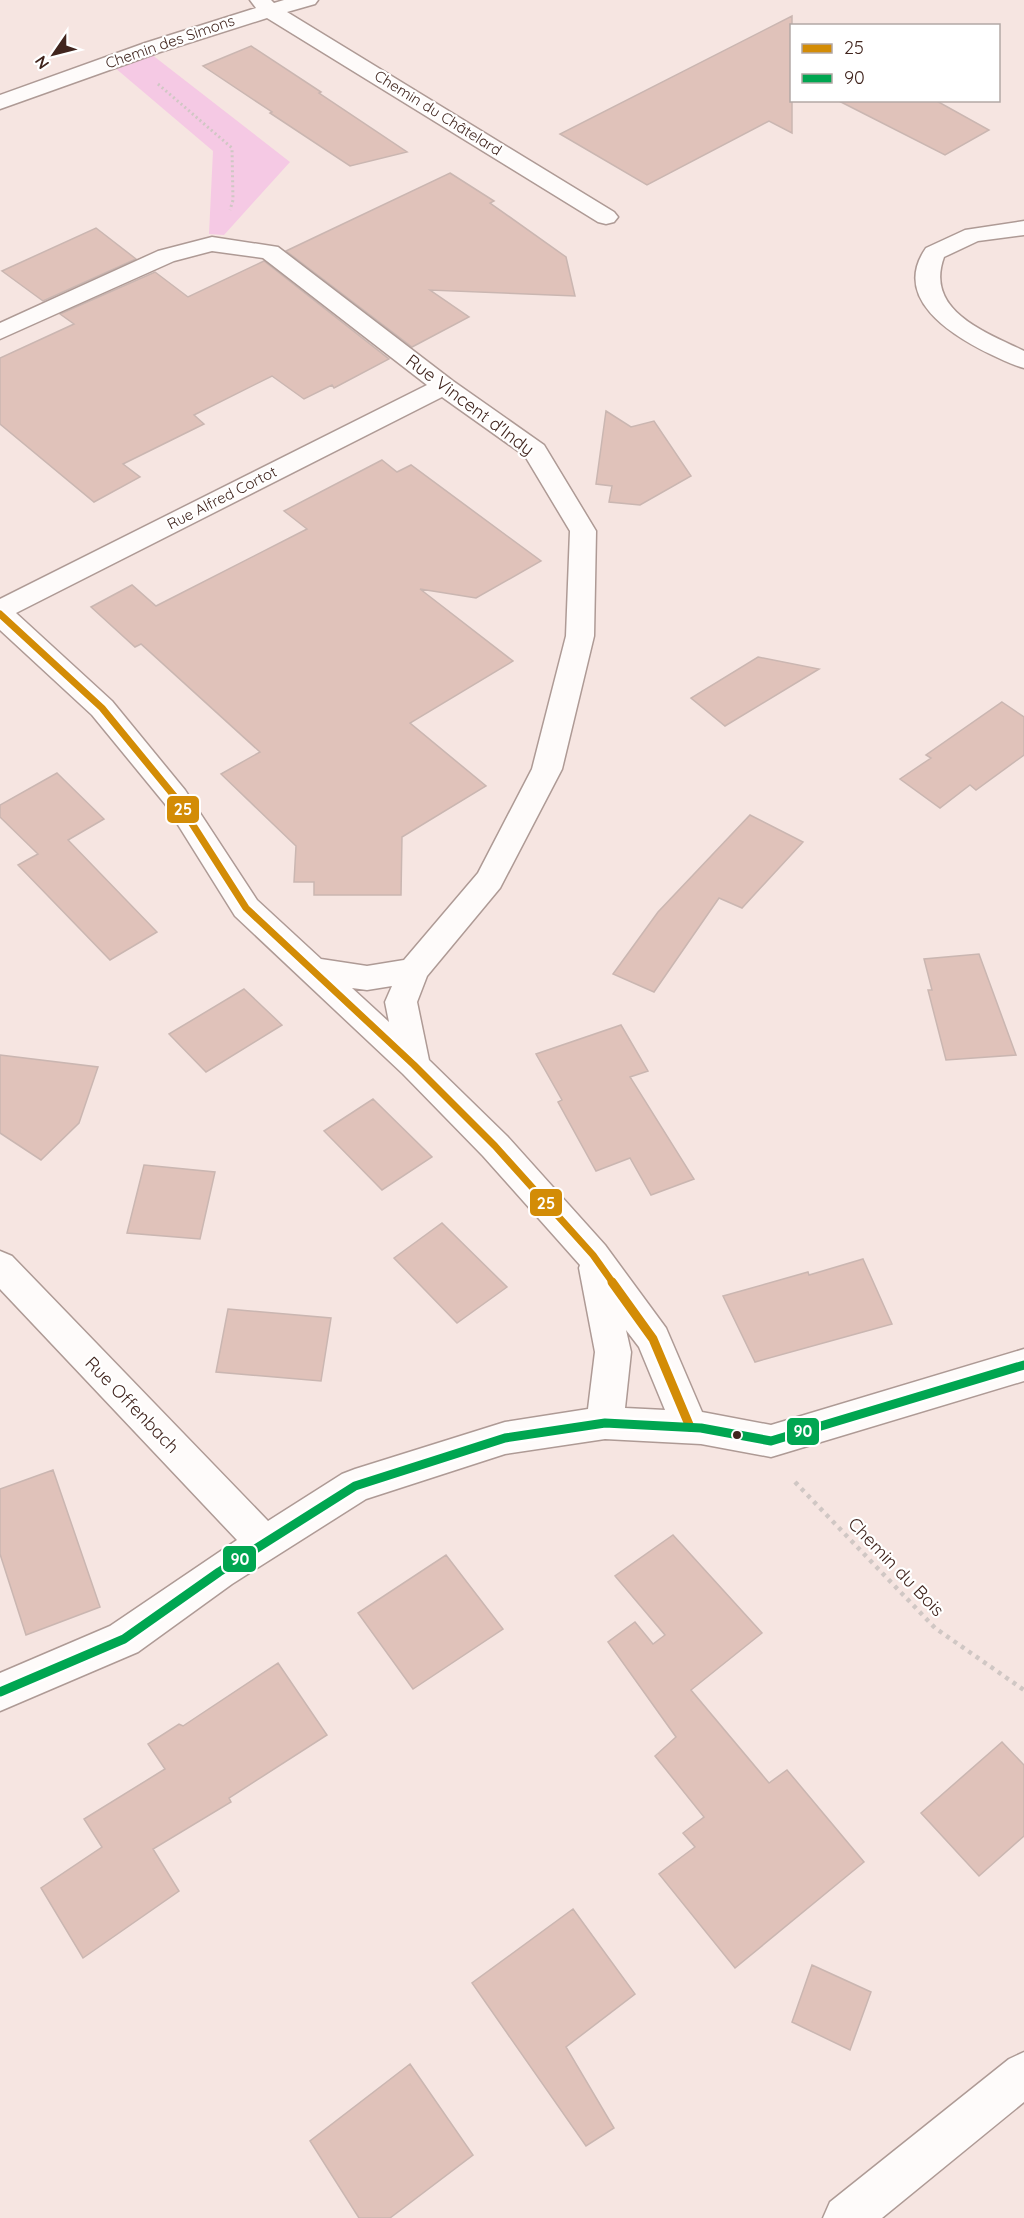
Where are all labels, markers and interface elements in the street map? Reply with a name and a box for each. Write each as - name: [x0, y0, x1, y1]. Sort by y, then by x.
- street label: Chemin des Simons: [103, 11, 237, 73]
- north arrow: [24, 24, 84, 84]
- legend: [790, 24, 1000, 102]
- text: 25: [844, 36, 864, 59]
- text: N: [30, 52, 53, 73]
- street label: Chemin du Châtelard: [371, 66, 505, 159]
- text: 90: [844, 66, 865, 89]
- street label: Rue Vincent d'Indy: [402, 349, 539, 460]
- street label: Rue Alfred Cortot: [164, 462, 280, 533]
- line badge: 25: [166, 795, 200, 824]
- text: 25: [174, 799, 192, 819]
- line badge: 25: [529, 1188, 563, 1217]
- text: 25: [537, 1193, 555, 1213]
- street label: Rue Offenbach: [80, 1351, 184, 1458]
- line badge: 90: [786, 1417, 820, 1446]
- text: 90: [794, 1421, 813, 1441]
- unlabelled marker: [731, 1429, 743, 1441]
- street label: Chemin du Bois: [843, 1512, 949, 1621]
- line badge: 90: [222, 1545, 257, 1573]
- text: 90: [231, 1549, 250, 1569]

